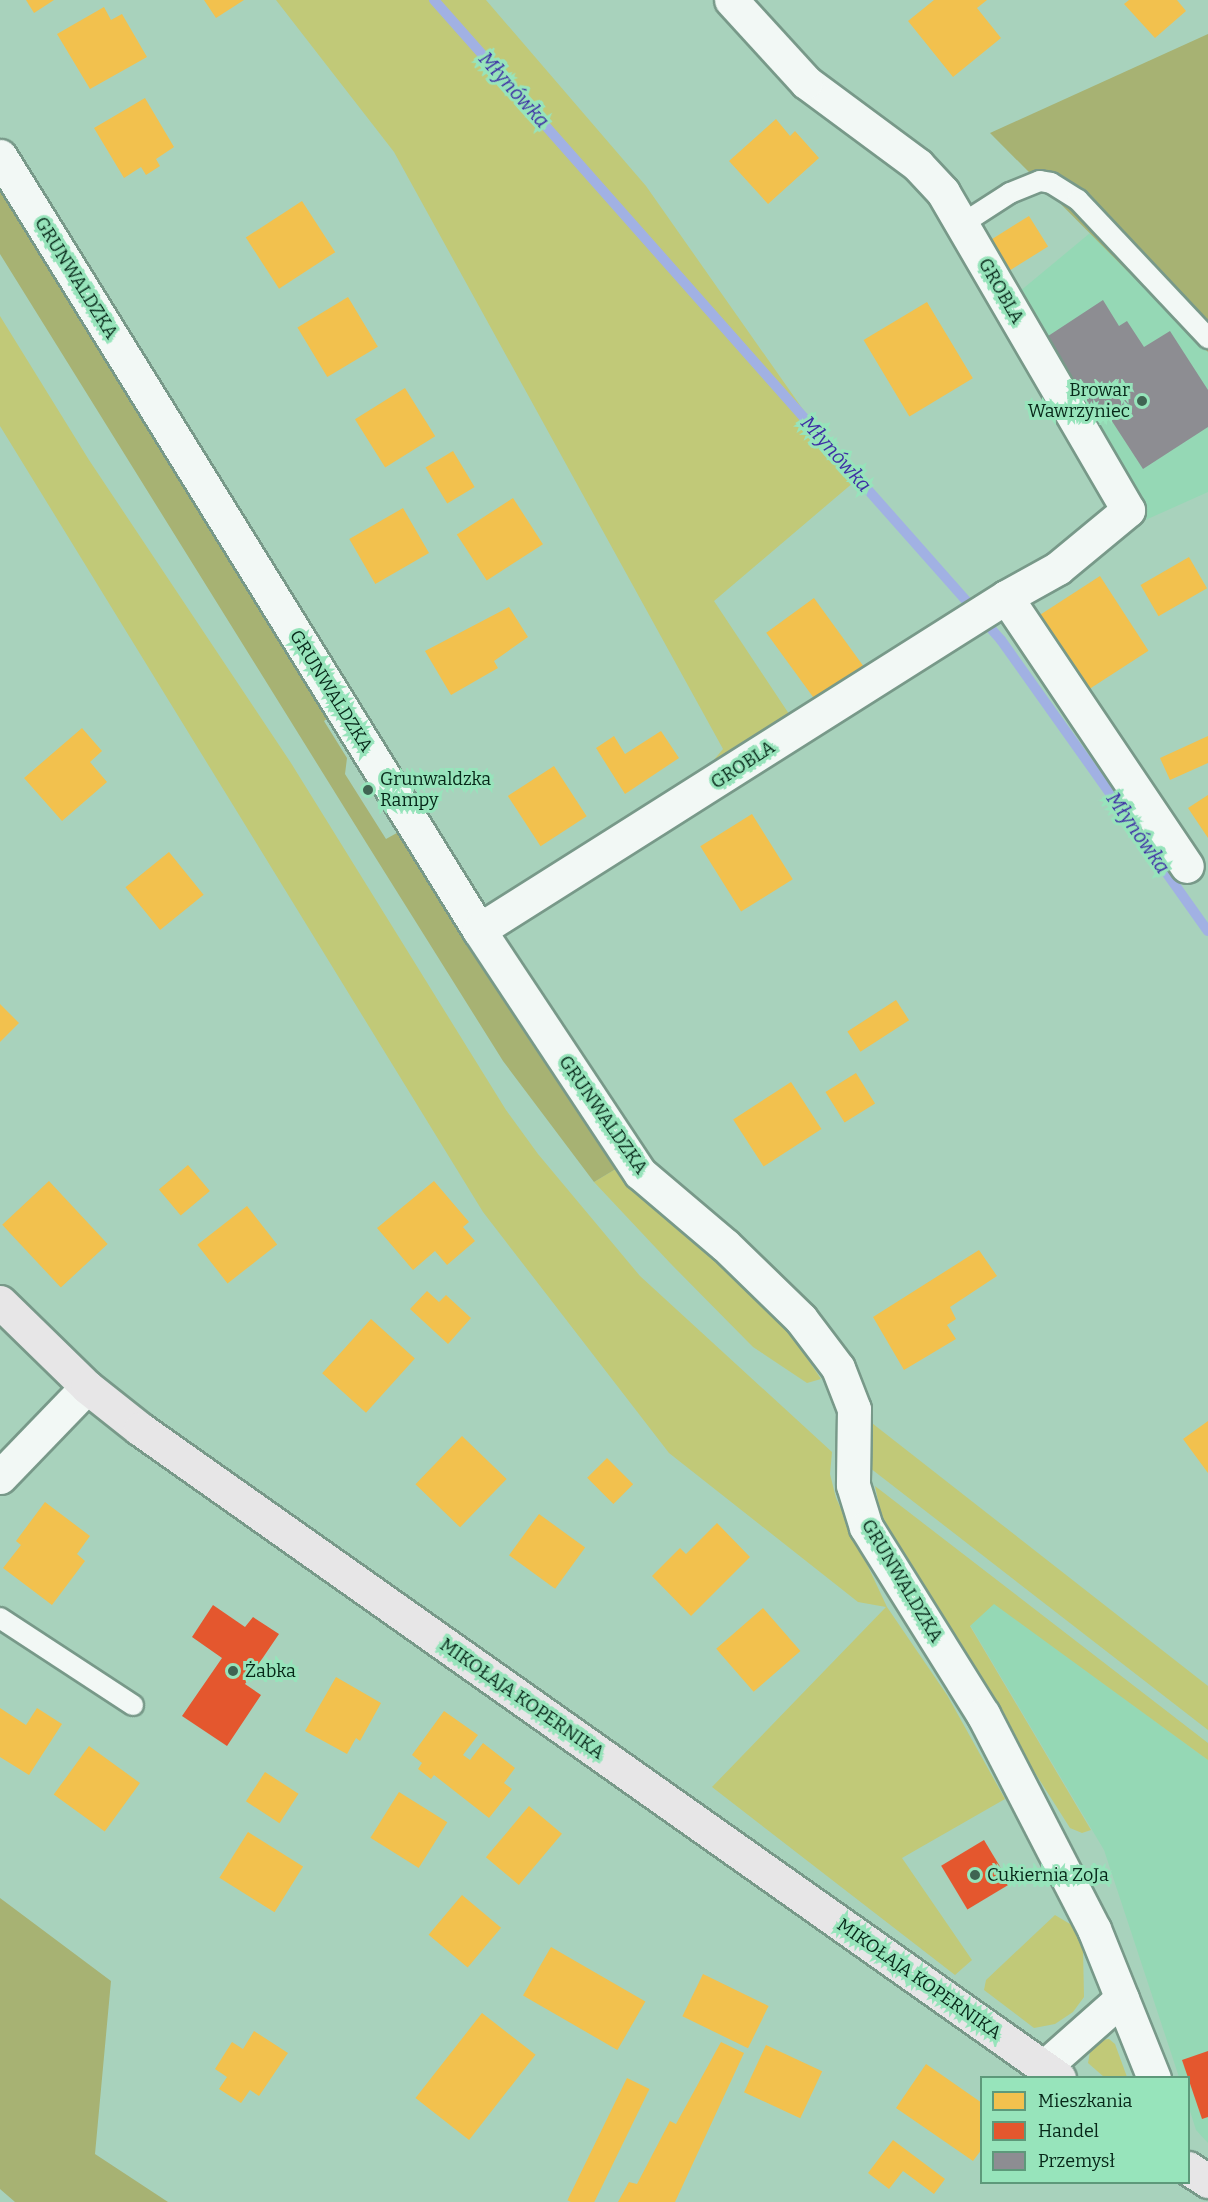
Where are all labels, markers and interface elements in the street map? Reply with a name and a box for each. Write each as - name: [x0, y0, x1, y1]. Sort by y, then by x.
- water label: Młynówka: [474, 47, 554, 133]
- street label: GRUNWALDZKA: [30, 213, 122, 343]
- street label: GROBLA: [974, 255, 1028, 327]
- place label: Browar Wawrzyniec: [1028, 380, 1130, 422]
- marker: Browar Wawrzyniec: [1135, 394, 1149, 408]
- water label: Młynówka: [796, 411, 876, 497]
- street label: GRUNWALDZKA: [285, 626, 377, 756]
- street label: GROBLA: [707, 736, 779, 794]
- place label: Grunwaldzka Rampy: [380, 769, 491, 812]
- marker: Grunwaldzka Rampy: [361, 783, 375, 797]
- water label: Młynówka: [1101, 788, 1175, 878]
- street label: GRUNWALDZKA: [554, 1052, 652, 1178]
- street label: GRUNWALDZKA: [857, 1516, 947, 1646]
- street label: MIKOŁAJA KOPERNIKA: [436, 1634, 608, 1764]
- place label: Żabka: [245, 1660, 296, 1682]
- marker: Żabka: [226, 1664, 240, 1678]
- place label: Cukiernia ZoJa: [987, 1864, 1109, 1886]
- marker: Cukiernia ZoJa: [968, 1868, 982, 1882]
- street label: MIKOŁAJA KOPERNIKA: [833, 1914, 1005, 2044]
- legend: [980, 2076, 1190, 2184]
- text: Mieszkania: [1038, 2090, 1132, 2112]
- text: Handel: [1038, 2120, 1099, 2142]
- text: Przemysł: [1038, 2150, 1115, 2172]

